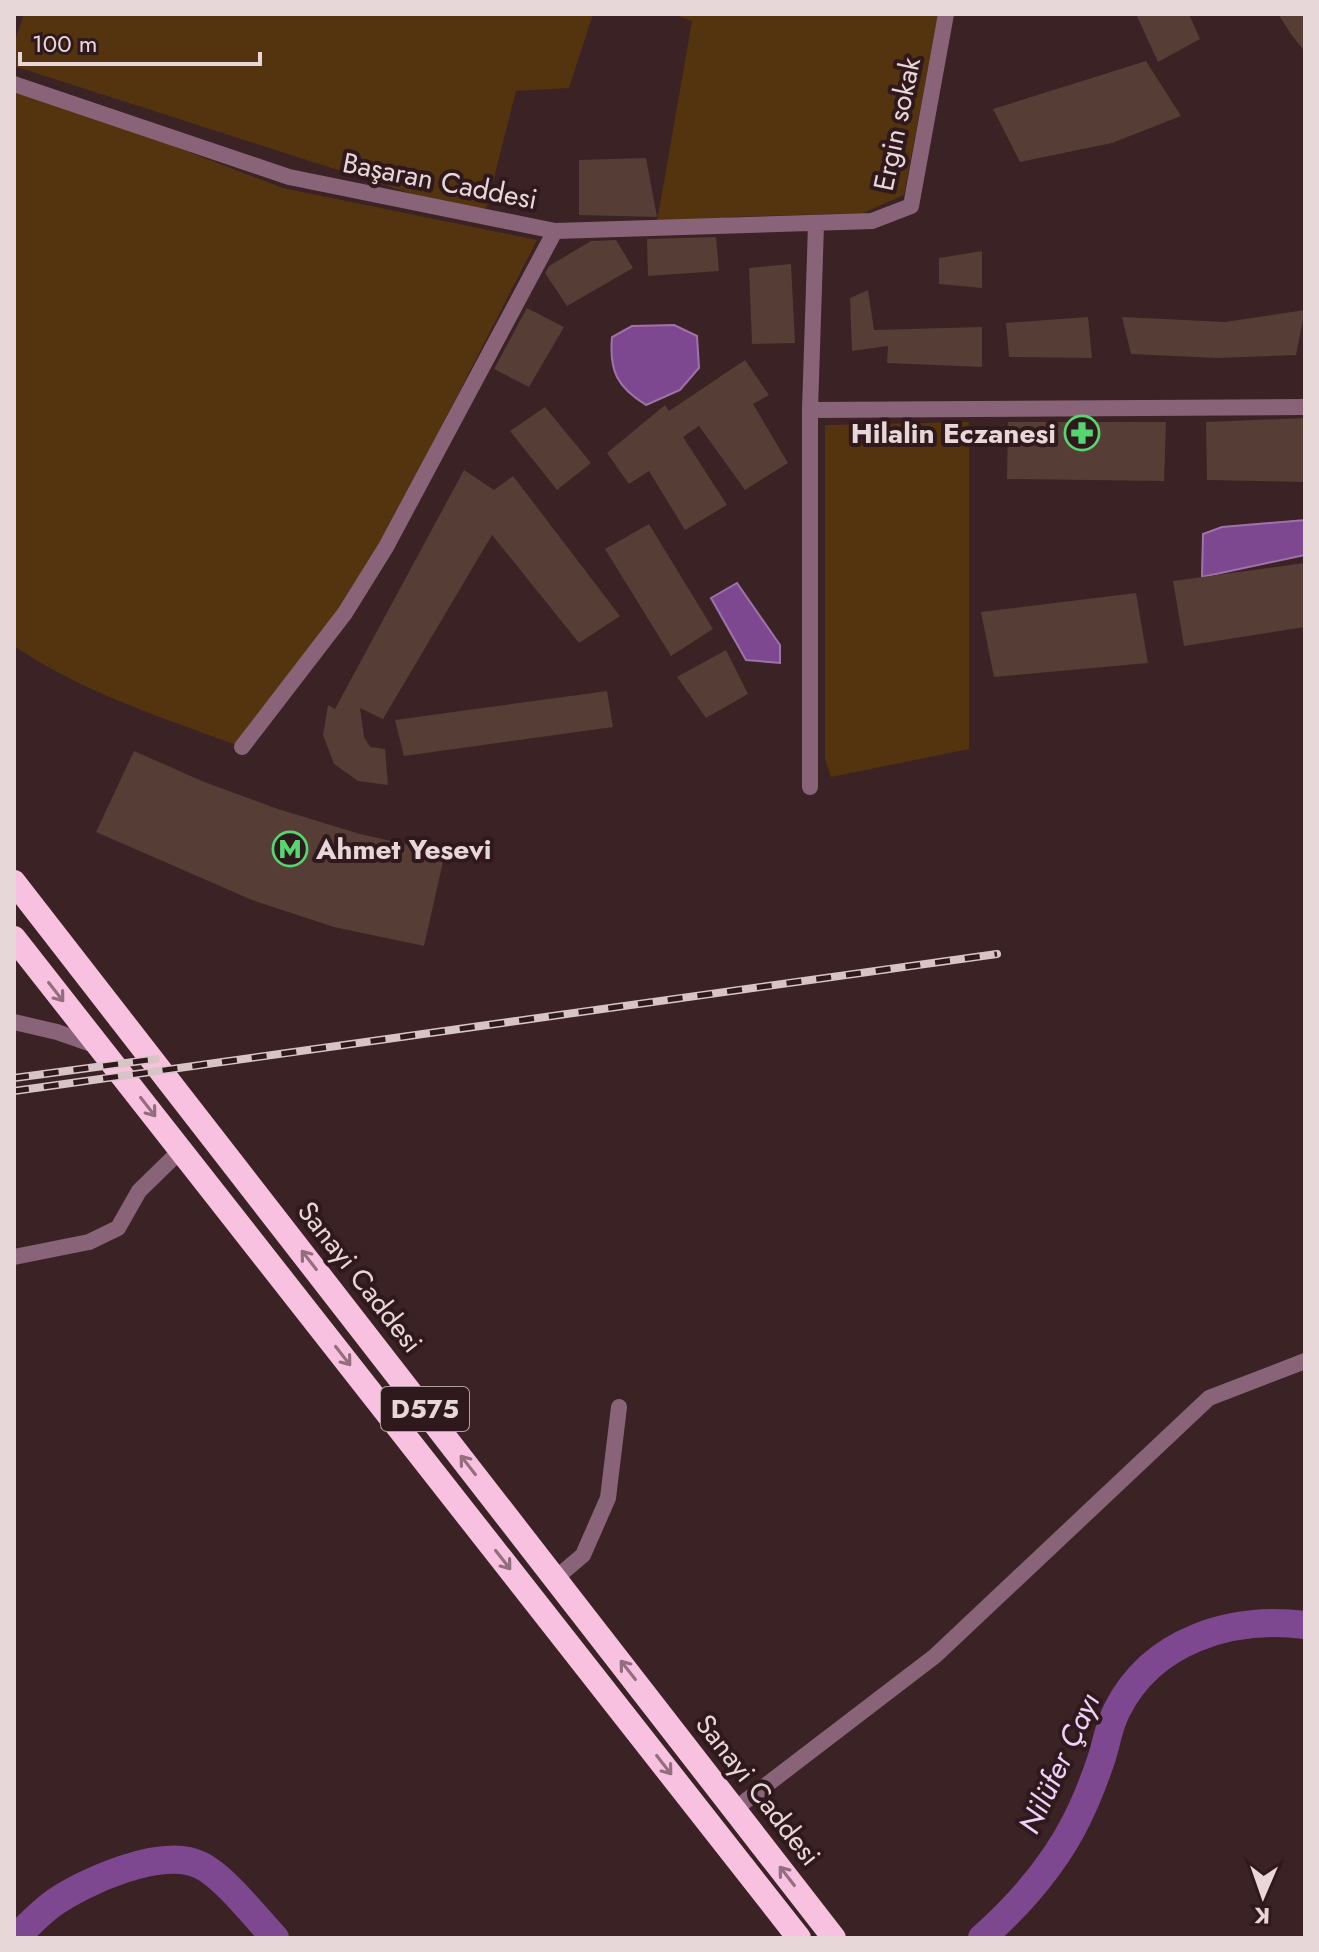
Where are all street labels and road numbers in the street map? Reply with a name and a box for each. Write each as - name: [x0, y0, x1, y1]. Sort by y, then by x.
- street label: Ergin sokak: [863, 53, 931, 195]
- street label: Başaran Caddesi: [339, 142, 541, 220]
- street label: Sanayi Caddesi: [288, 1193, 432, 1361]
- road number: D575: [381, 1387, 469, 1431]
- street label: Sanayi Caddesi: [686, 1706, 830, 1874]

